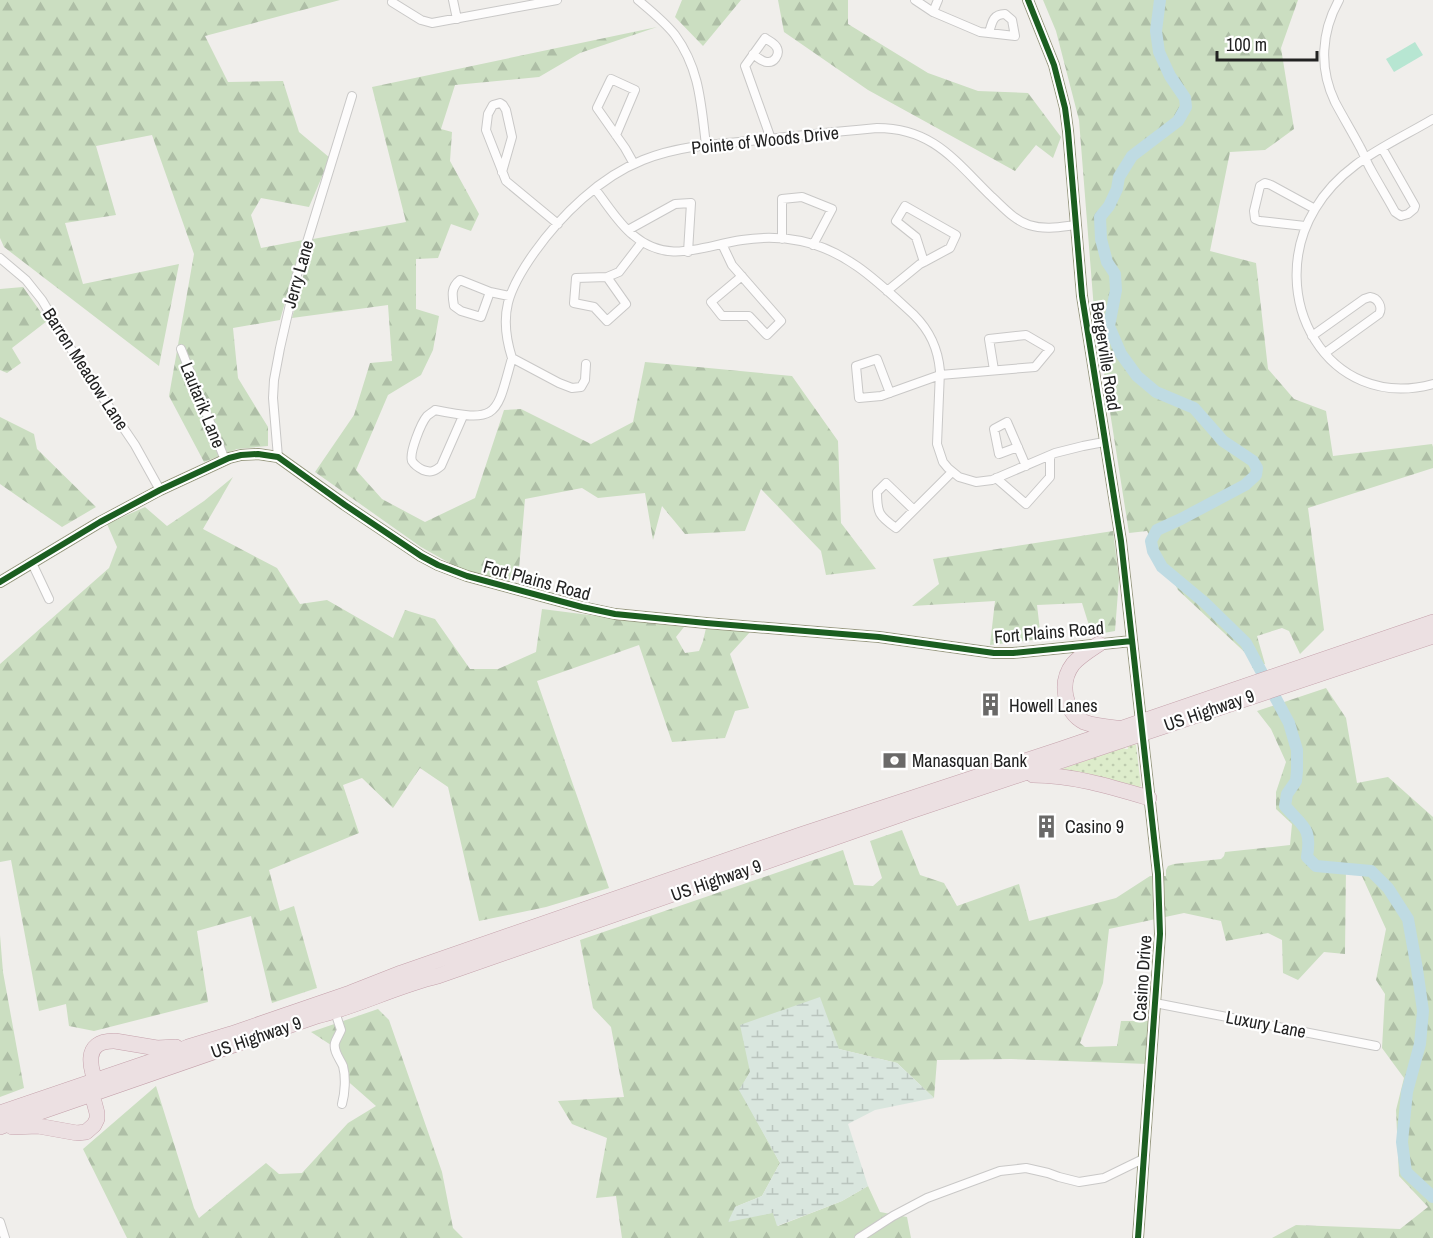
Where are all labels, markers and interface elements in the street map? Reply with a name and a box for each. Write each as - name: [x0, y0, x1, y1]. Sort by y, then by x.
- scale bar: [1217, 24, 1318, 62]
- text: 100 m: [1226, 32, 1267, 57]
- street label: Pointe of Woods Drive: [690, 120, 840, 160]
- street label: Jerry Lane: [276, 237, 320, 311]
- street label: Bergerville Road: [1085, 300, 1127, 412]
- street label: Barren Meadow Lane: [37, 303, 135, 435]
- street label: Lautarik Lane: [175, 358, 231, 452]
- street label: Fort Plains Road: [481, 554, 593, 606]
- street label: Fort Plains Road: [993, 615, 1105, 649]
- street label: US Highway 9: [1160, 683, 1258, 737]
- building icon: Howell Lanes: [978, 692, 1004, 718]
- place label: Howell Lanes: [1009, 693, 1098, 718]
- bank icon: Manasquan Bank: [881, 747, 907, 773]
- place label: Manasquan Bank: [912, 748, 1027, 773]
- building icon: Casino 9: [1034, 813, 1060, 839]
- place label: Casino 9: [1065, 814, 1124, 839]
- street label: US Highway 9: [667, 853, 765, 907]
- street label: Casino Drive: [1127, 934, 1157, 1022]
- street label: Luxury Lane: [1224, 1004, 1308, 1044]
- street label: US Highway 9: [207, 1010, 305, 1064]

